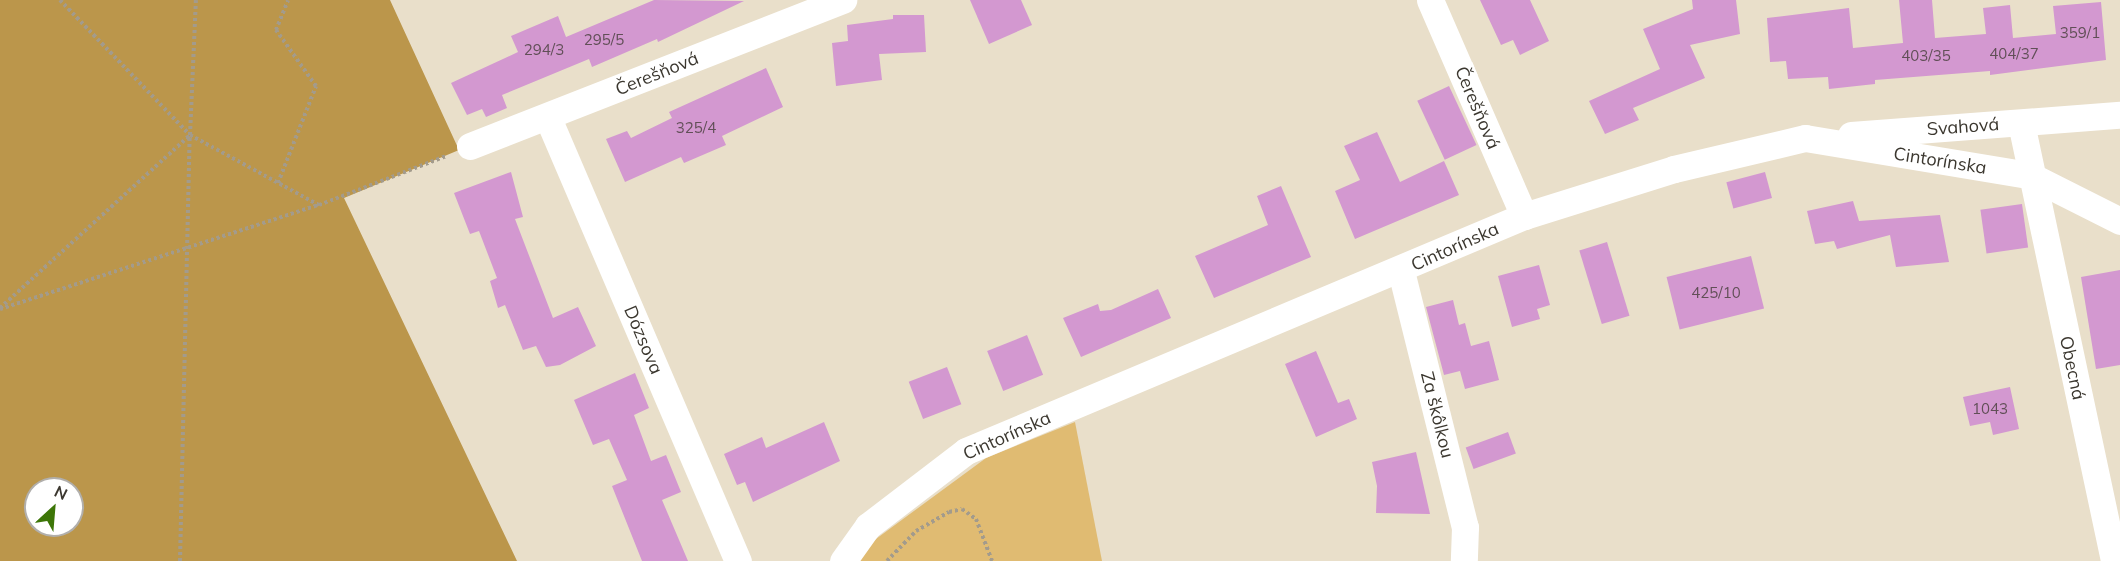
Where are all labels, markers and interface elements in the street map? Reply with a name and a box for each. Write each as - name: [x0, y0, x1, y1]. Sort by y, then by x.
- house number: 359/1: [2060, 24, 2100, 42]
- house number: 295/5: [584, 31, 624, 49]
- house number: 294/3: [524, 41, 564, 59]
- house number: 404/37: [1989, 45, 2039, 63]
- house number: 403/35: [1901, 47, 1951, 65]
- street label: Čerešňová: [612, 48, 702, 100]
- street label: Čerešňová: [1450, 63, 1504, 153]
- street label: Svahová: [1926, 114, 2000, 140]
- house number: 325/4: [676, 119, 716, 137]
- street label: Cintorínska: [1892, 143, 1988, 179]
- street label: Cintorínska: [1408, 218, 1502, 276]
- house number: 425/10: [1691, 284, 1741, 302]
- street label: Dózsova: [619, 303, 667, 377]
- street label: Obecná: [2055, 334, 2089, 402]
- street label: Za škôlkou: [1416, 370, 1458, 460]
- house number: 1043: [1972, 400, 2008, 418]
- street label: Cintorínska: [960, 407, 1054, 465]
- north arrow: [24, 477, 84, 537]
- text: N: [51, 481, 71, 504]

